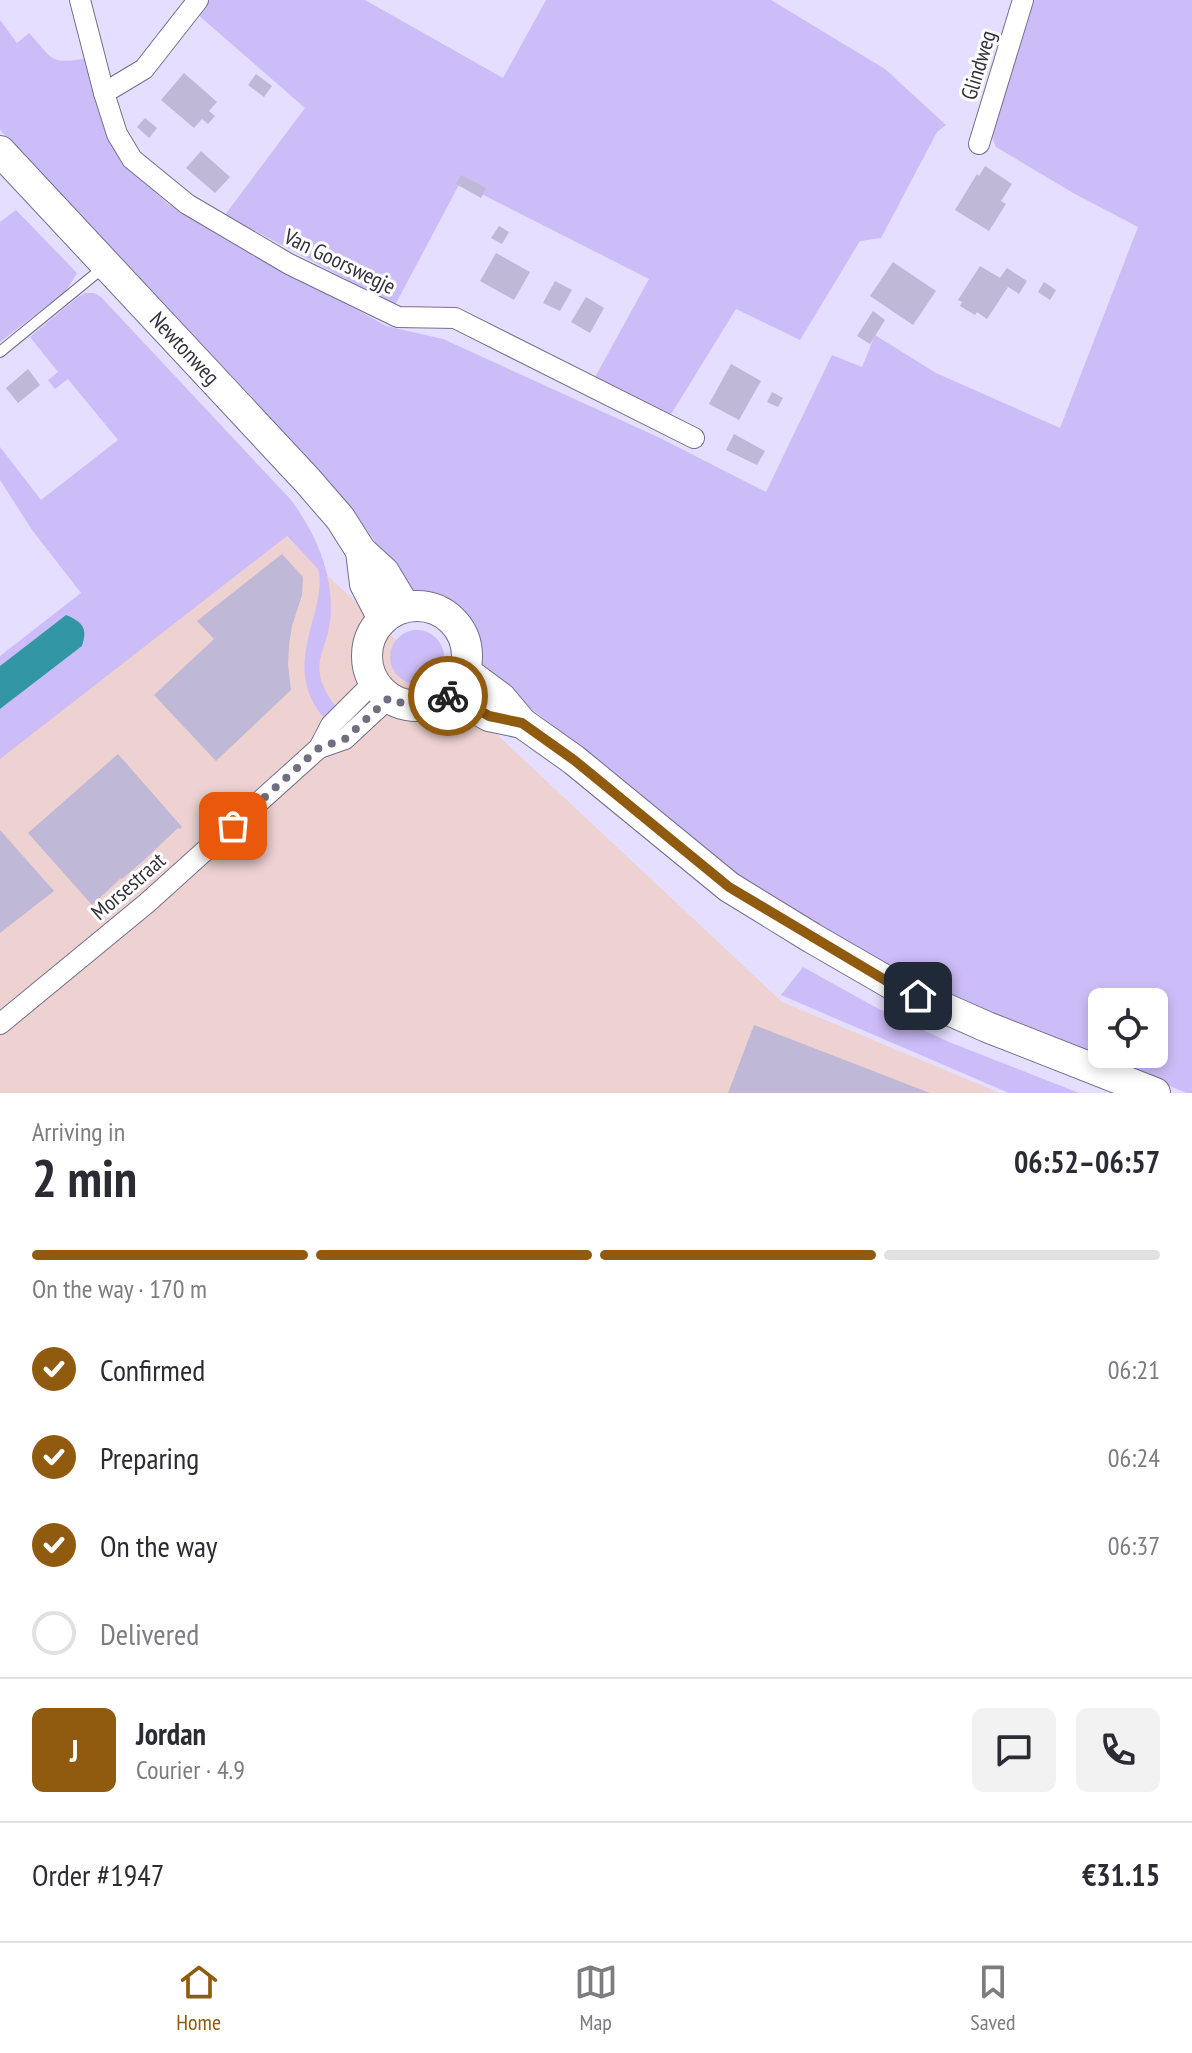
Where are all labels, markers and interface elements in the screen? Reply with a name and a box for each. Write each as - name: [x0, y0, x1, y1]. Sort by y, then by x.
- street label: Glindweg: [954, 27, 1002, 103]
- street label: Van Goorswegje: [279, 222, 400, 300]
- street label: Newtonweg: [144, 306, 226, 390]
- courier: [408, 656, 488, 736]
- icon: bike: [426, 674, 470, 718]
- pin: [199, 792, 267, 860]
- icon: bag: [211, 804, 255, 848]
- street label: Morsestraat: [85, 846, 171, 926]
- pin: [884, 962, 952, 1030]
- icon: home: [896, 974, 940, 1018]
- map controls: [1088, 988, 1168, 1068]
- button: locate: [1088, 988, 1168, 1068]
- text: Arriving in: [32, 1115, 125, 1148]
- text: 06:52–06:57: [1014, 1142, 1160, 1181]
- text: 2 min: [32, 1144, 137, 1211]
- text: On the way · 170 m: [32, 1272, 207, 1305]
- icon: check: [32, 1347, 76, 1391]
- text: Confirmed: [100, 1350, 205, 1389]
- text: 06:21: [1108, 1353, 1160, 1386]
- icon: check: [32, 1435, 76, 1479]
- text: Preparing: [100, 1438, 199, 1477]
- text: 06:24: [1108, 1441, 1160, 1474]
- icon: check: [32, 1523, 76, 1567]
- text: On the way: [100, 1526, 217, 1565]
- text: 06:37: [1108, 1529, 1160, 1562]
- text: Delivered: [100, 1614, 199, 1653]
- button: chat: [972, 1708, 1056, 1792]
- button: phone: [1076, 1708, 1160, 1792]
- text: Jordan: [136, 1714, 206, 1753]
- text: J: [70, 1731, 78, 1770]
- text: Courier · 4.9: [136, 1753, 245, 1786]
- text: Order #1947: [32, 1855, 164, 1894]
- text: €31.15: [1082, 1855, 1160, 1894]
- tab: Home: [176, 1960, 221, 2036]
- tab: Map: [574, 1960, 618, 2036]
- tab: Saved: [970, 1960, 1016, 2036]

